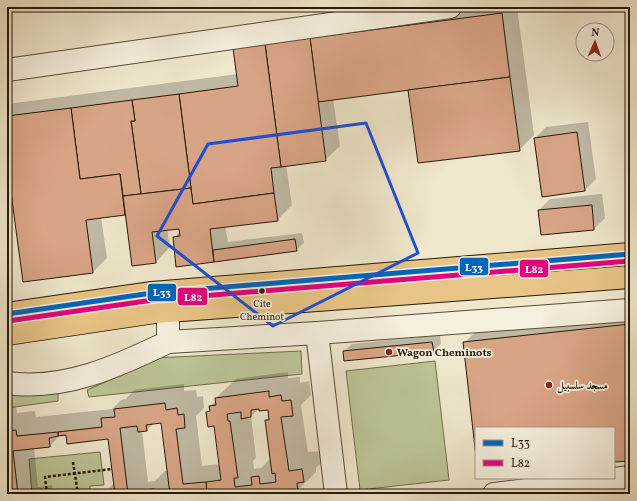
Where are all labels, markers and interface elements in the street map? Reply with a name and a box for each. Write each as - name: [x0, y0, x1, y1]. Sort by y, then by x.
- north arrow: [575, 22, 615, 62]
- text: N: [591, 26, 600, 41]
- line badge: L33: [459, 257, 489, 276]
- line badge: L82: [519, 259, 549, 278]
- text: L33: [465, 261, 483, 276]
- text: L82: [525, 263, 543, 278]
- line badge: L33: [147, 283, 177, 302]
- text: L33: [153, 286, 171, 301]
- marker: Cite Cheminot: [257, 286, 267, 296]
- line badge: L82: [177, 287, 208, 306]
- text: L82: [184, 291, 202, 306]
- place label: Cite Cheminot: [240, 297, 284, 324]
- place label: Wagon Cheminots: [397, 346, 492, 361]
- marker: Wagon Cheminots: [384, 347, 394, 357]
- place label: مسجد سلسبيل: [557, 379, 608, 394]
- marker: مسجد سلسبيل: [544, 380, 554, 390]
- legend: [475, 427, 615, 479]
- text: L33: [511, 436, 530, 452]
- text: L82: [511, 456, 530, 472]

